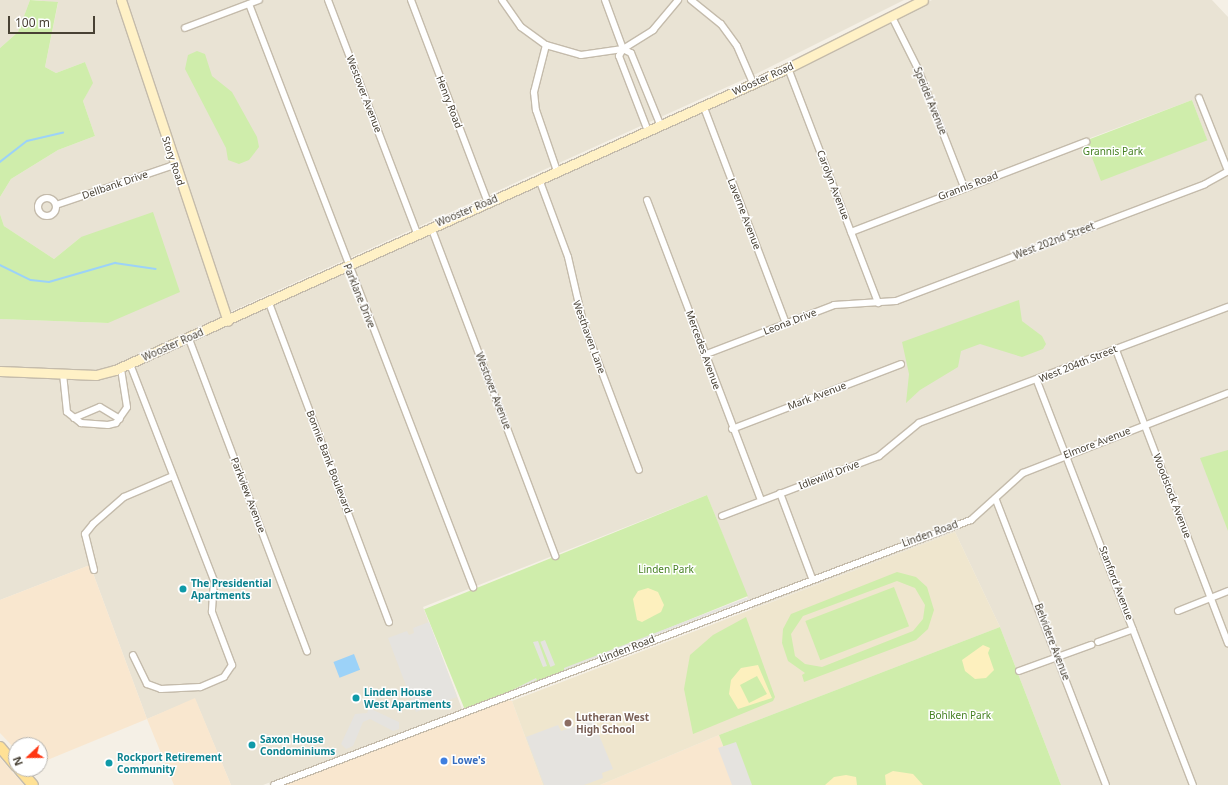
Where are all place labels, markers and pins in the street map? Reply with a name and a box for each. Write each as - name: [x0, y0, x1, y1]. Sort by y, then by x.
- place label: The Presidential Apartments: [191, 577, 271, 600]
- marker: The Presidential Apartments: [178, 584, 188, 594]
- place label: Linden House West Apartments: [364, 686, 451, 710]
- marker: Linden House West Apartments: [351, 693, 361, 703]
- place label: Lutheran West High School: [576, 711, 649, 734]
- marker: Lutheran West High School: [563, 718, 573, 728]
- place label: Saxon House Condominiums: [260, 733, 335, 756]
- marker: Saxon House Condominiums: [247, 740, 257, 750]
- place label: Rockport Retirement Community: [117, 751, 222, 774]
- place label: Lowe's: [452, 755, 485, 767]
- marker: Lowe's: [439, 756, 449, 766]
- marker: Rockport Retirement Community: [104, 758, 114, 768]

